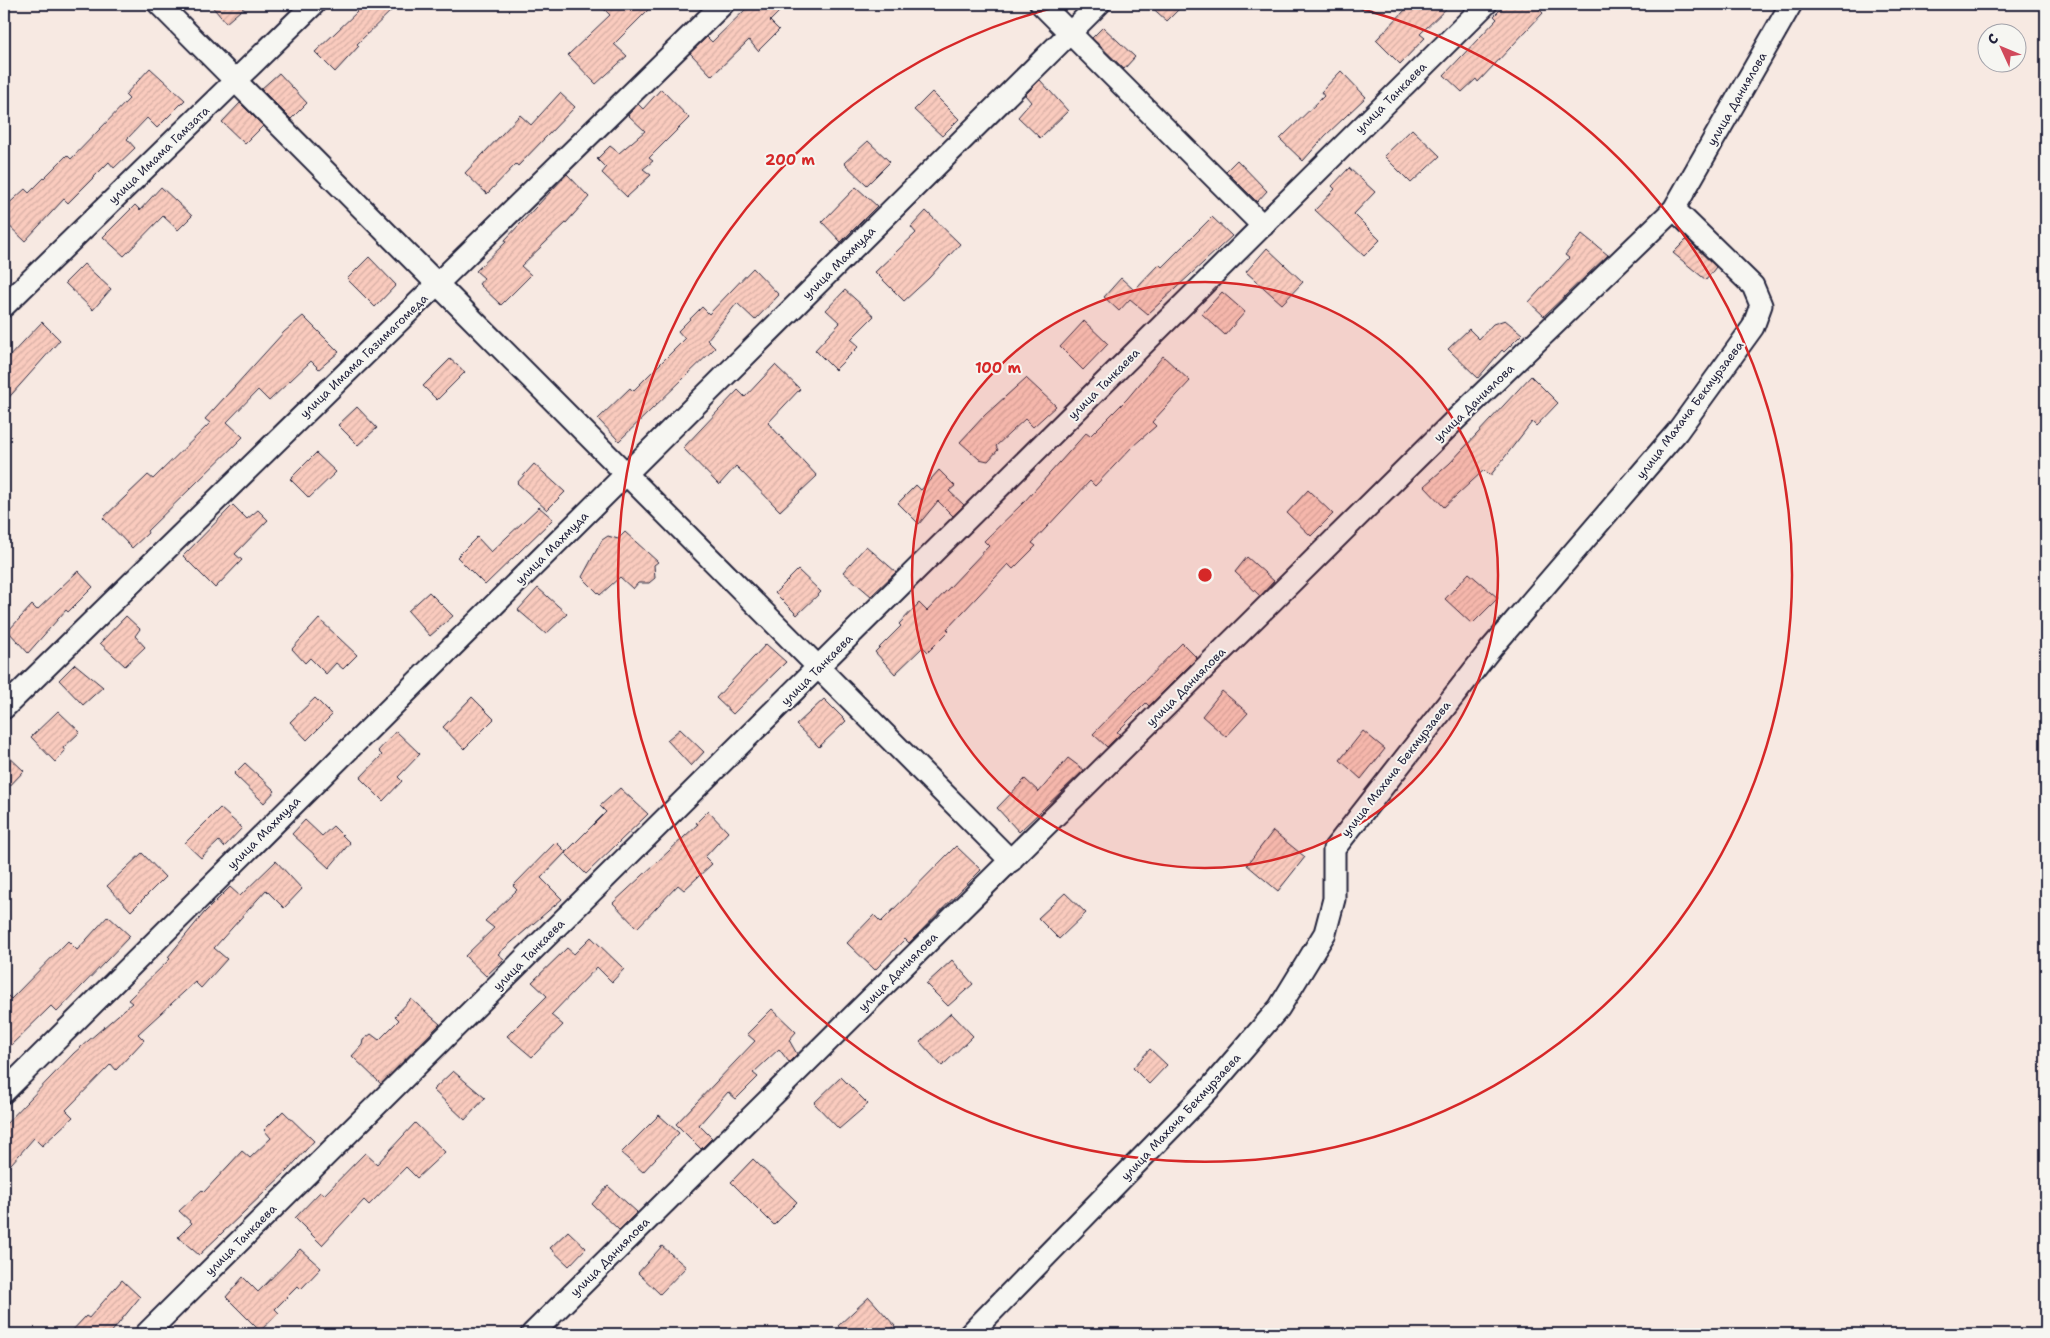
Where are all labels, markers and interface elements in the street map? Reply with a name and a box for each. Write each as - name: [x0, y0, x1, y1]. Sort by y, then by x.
- north arrow: [1978, 22, 2028, 72]
- text: С: [1983, 30, 2002, 48]
- street label: улица Даниялова: [1704, 49, 1771, 149]
- street label: улица Танкаева: [1352, 58, 1431, 137]
- street label: улица Имама Гамзата: [105, 102, 213, 207]
- text: 200 m: [765, 150, 815, 170]
- street label: улица Махмуда: [799, 223, 879, 303]
- street label: улица Имама Газимагомеда: [297, 290, 432, 422]
- street label: улица Махача Бекмурзаева: [1633, 337, 1747, 482]
- street label: улица Танкаева: [1065, 344, 1144, 423]
- text: 100 m: [975, 358, 1021, 378]
- street label: улица Даниялова: [1430, 360, 1518, 445]
- street label: улица Махмуда: [512, 508, 592, 588]
- centre of rings: [1196, 566, 1214, 584]
- street label: улица Танкаева: [778, 630, 857, 709]
- street label: улица Даниялова: [1143, 644, 1229, 730]
- street label: улица Махача Бекмурзаева: [1338, 697, 1454, 840]
- street label: улица Махмуда: [224, 793, 304, 873]
- street label: улица Танкаева: [490, 915, 569, 994]
- street label: улица Даниялова: [855, 929, 941, 1015]
- street label: улица Махача Бекмурзаева: [1118, 1050, 1245, 1184]
- street label: улица Танкаева: [202, 1200, 281, 1279]
- street label: улица Даниялова: [567, 1214, 653, 1300]

